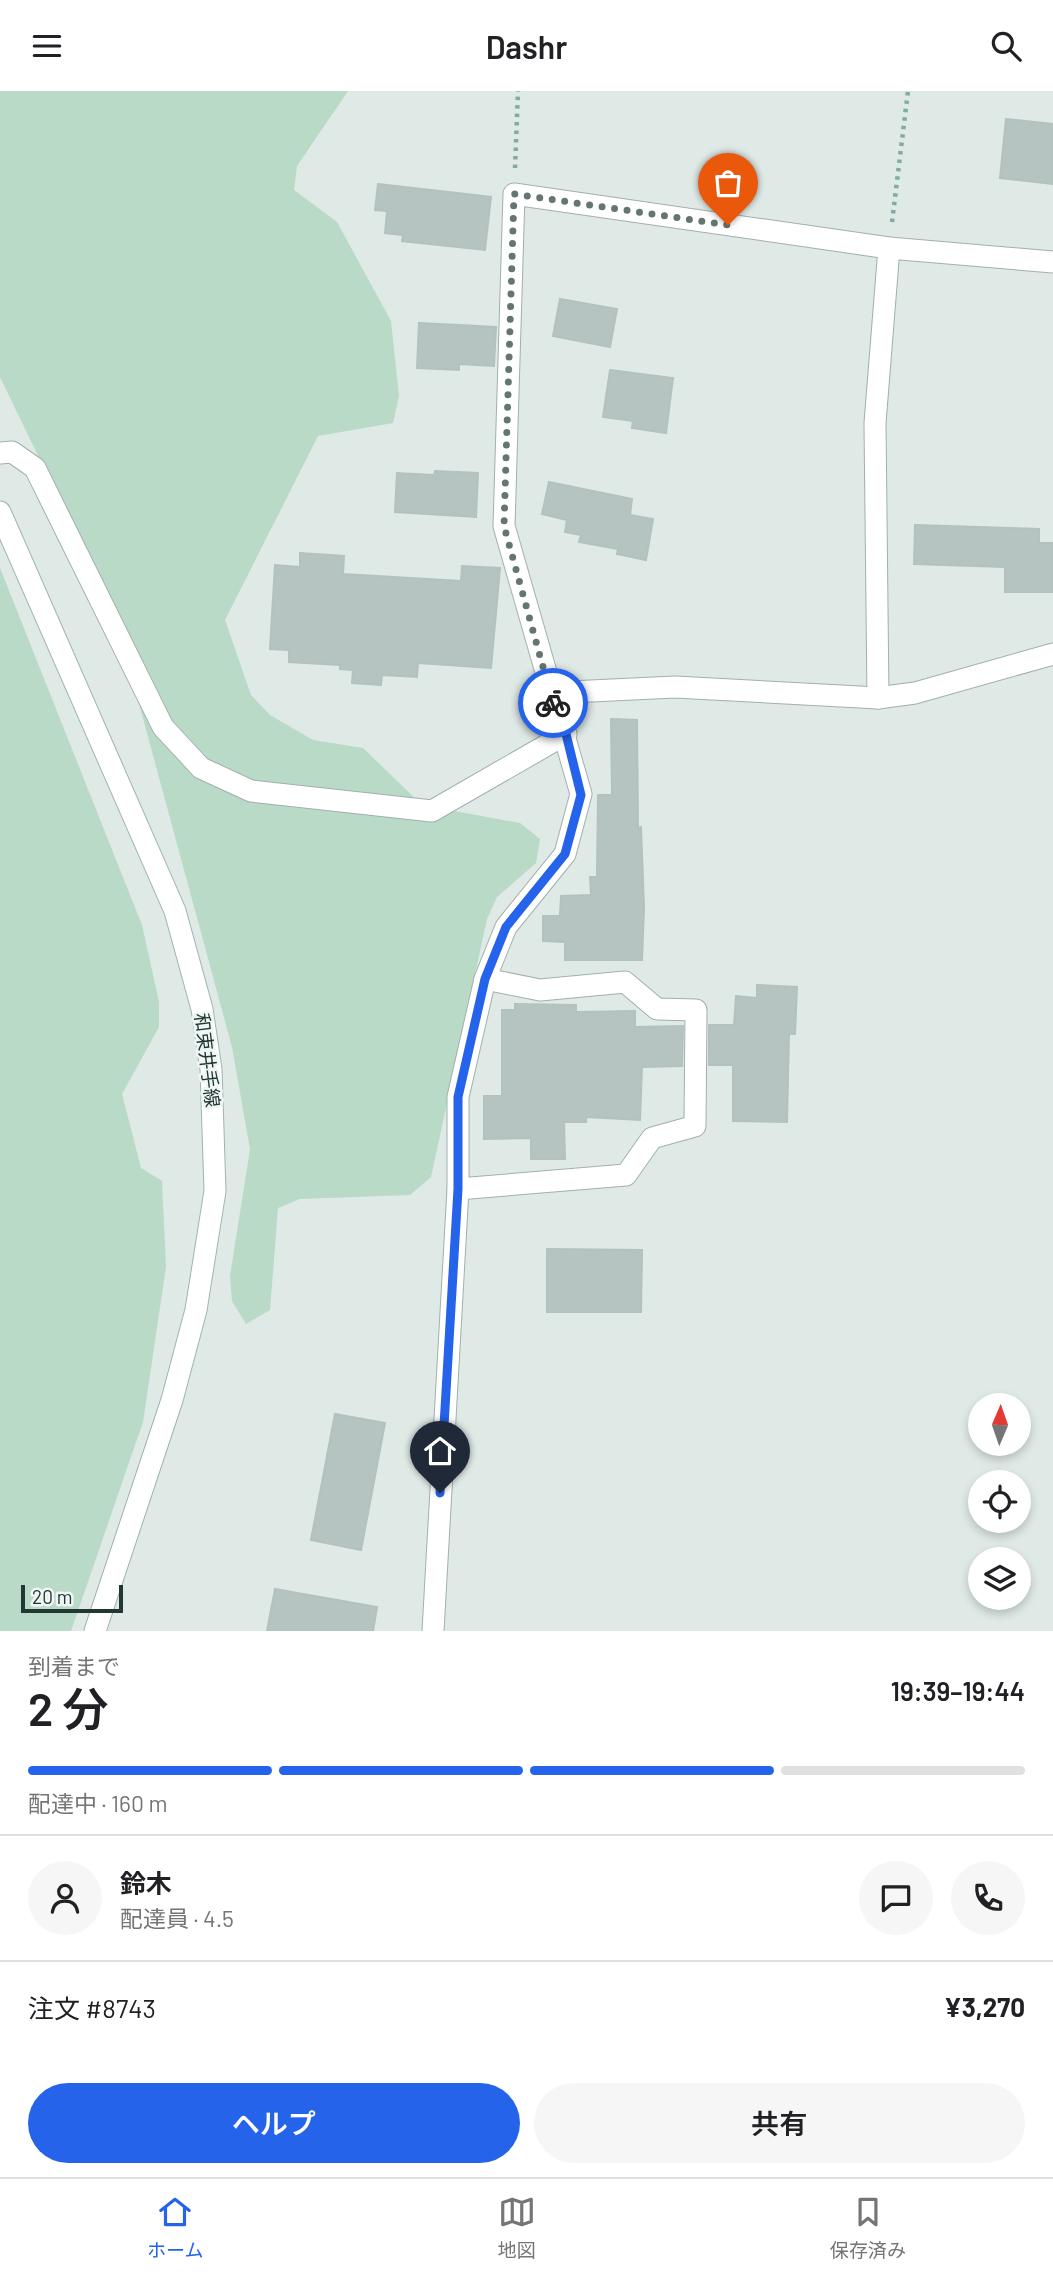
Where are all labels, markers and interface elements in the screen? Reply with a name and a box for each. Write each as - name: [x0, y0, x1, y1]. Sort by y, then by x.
- icon: menu: [28, 27, 66, 65]
- text: Dashr: [486, 27, 567, 65]
- icon: search: [987, 27, 1025, 65]
- pin: [698, 153, 758, 225]
- icon: bag: [709, 164, 747, 202]
- courier: [518, 668, 588, 738]
- icon: bike: [534, 684, 572, 722]
- street label: 和束井手線: [191, 1011, 225, 1109]
- north arrow: [968, 1393, 1031, 1456]
- map controls: [968, 1393, 1031, 1610]
- pin: [410, 1421, 470, 1493]
- icon: home: [421, 1432, 459, 1470]
- button: locate: [968, 1470, 1031, 1533]
- button: layers: [968, 1547, 1031, 1610]
- scale bar: [21, 1582, 122, 1614]
- text: 20 m: [32, 1585, 72, 1608]
- text: 到着まで: [28, 1652, 120, 1680]
- text: 19:39–19:44: [891, 1675, 1025, 1706]
- text: 2 分: [28, 1680, 109, 1735]
- text: 配達中 · 160 m: [28, 1789, 168, 1817]
- button: person: [28, 1861, 102, 1935]
- button: chat: [859, 1861, 933, 1935]
- button: phone: [951, 1861, 1025, 1935]
- text: 鈴木: [120, 1867, 172, 1898]
- text: 配達員 · 4.5: [120, 1904, 234, 1932]
- text: ¥3,270: [944, 1991, 1025, 2022]
- text: 注文 #8743: [28, 1992, 156, 2023]
- button: ヘルプ: [28, 2083, 520, 2163]
- button: 共有: [534, 2083, 1025, 2163]
- tab: ホーム: [147, 2193, 204, 2262]
- tab: 地図: [498, 2193, 536, 2262]
- tab: 保存済み: [830, 2193, 906, 2262]

